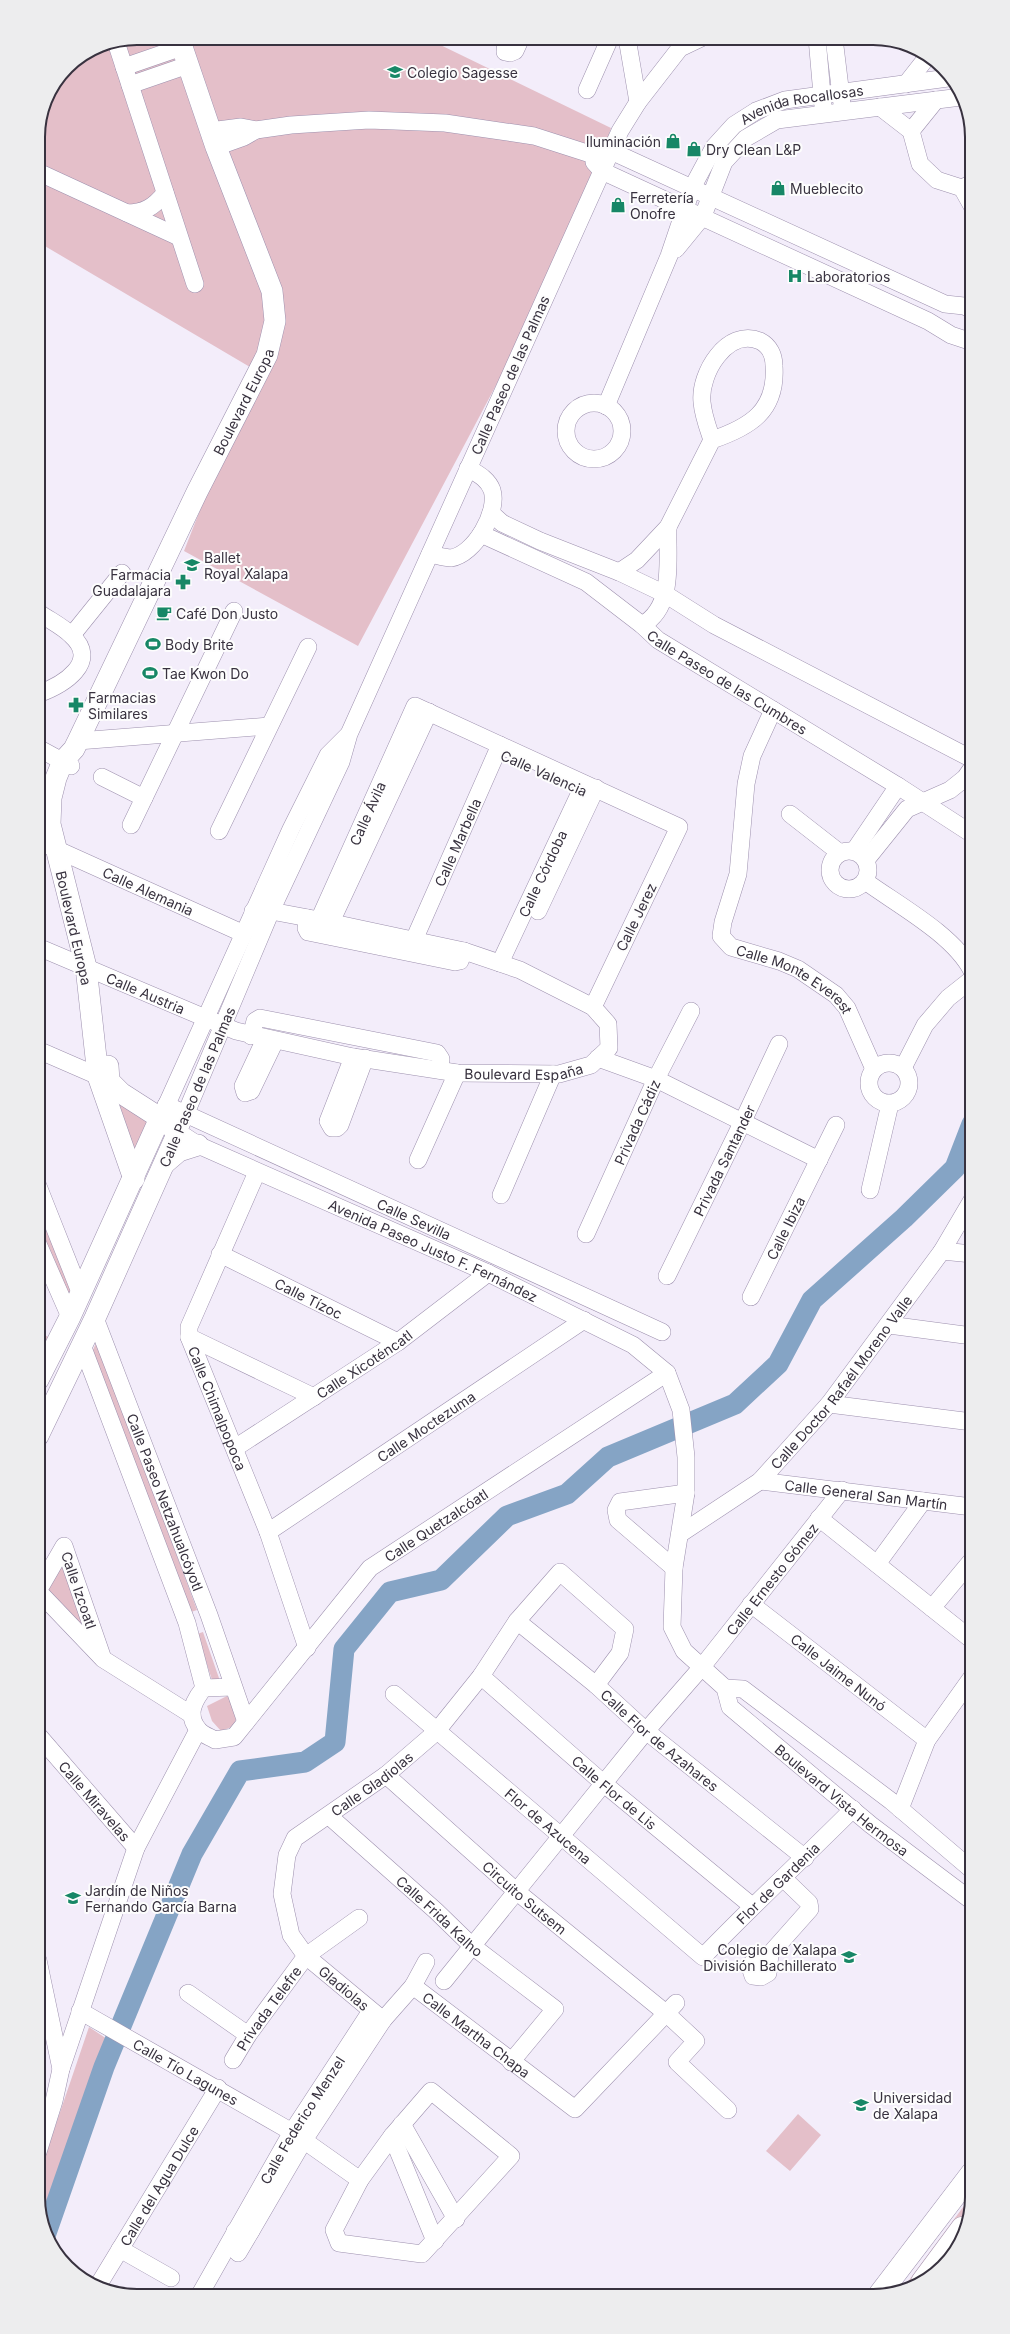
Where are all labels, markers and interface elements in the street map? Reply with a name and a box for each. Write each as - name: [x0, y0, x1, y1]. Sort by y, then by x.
- school or university icon: Colegio Sagesse: [386, 63, 404, 81]
- place label: Colegio Sagesse: [407, 64, 518, 81]
- street label: Avenida Rocallosas: [737, 81, 864, 128]
- shop icon: Iluminación: [664, 132, 682, 150]
- place label: Iluminación: [586, 133, 661, 150]
- shop icon: Dry Clean L&P: [685, 140, 703, 158]
- place label: Dry Clean L&P: [706, 141, 801, 158]
- shop icon: Mueblecito: [769, 179, 787, 197]
- place label: Mueblecito: [790, 180, 863, 197]
- place label: Ferretería Onofre: [630, 189, 694, 222]
- shop icon: Ferretería Onofre: [609, 196, 627, 214]
- hospital icon: Laboratorios: [786, 267, 804, 285]
- place label: Laboratorios: [807, 268, 890, 285]
- street label: Calle Paseo de las Palmas: [467, 293, 553, 457]
- street label: Boulevard Europa: [209, 347, 277, 458]
- place label: Ballet Royal Xalapa: [204, 549, 288, 582]
- school or university icon: Ballet Royal Xalapa: [183, 556, 201, 574]
- place label: Farmacia Guadalajara: [92, 566, 171, 599]
- pharmacy icon: Farmacia Guadalajara: [174, 573, 192, 591]
- cafe icon: Café Don Justo: [155, 604, 173, 622]
- place label: Café Don Justo: [176, 605, 278, 622]
- street label: Calle Paseo de las Cumbres: [644, 626, 811, 737]
- sports icon: Body Brite: [144, 635, 162, 653]
- place label: Body Brite: [165, 636, 234, 653]
- sports icon: Tae Kwon Do: [141, 664, 159, 682]
- place label: Tae Kwon Do: [162, 665, 249, 682]
- place label: Farmacias Similares: [88, 689, 156, 722]
- pharmacy icon: Farmacias Similares: [67, 696, 85, 714]
- street label: Calle Valencia: [498, 746, 590, 800]
- street label: Calle Ávila: [345, 779, 389, 848]
- street label: Calle Marbella: [430, 795, 484, 889]
- street label: Calle Córdoba: [514, 827, 570, 920]
- street label: Calle Alemania: [100, 863, 196, 919]
- street label: Boulevard Europa: [53, 869, 95, 987]
- street label: Calle Jerez: [612, 880, 660, 954]
- street label: Calle Monte Everest: [734, 941, 857, 1016]
- street label: Calle Austria: [104, 969, 188, 1017]
- street label: Calle Paseo de las Palmas: [155, 1004, 239, 1170]
- street label: Boulevard España: [464, 1059, 585, 1083]
- street label: Privada Cádiz: [610, 1077, 663, 1167]
- street label: Privada Santander: [689, 1102, 758, 1219]
- street label: Calle Sevilla: [374, 1194, 454, 1243]
- street label: Calle Ibiza: [762, 1194, 808, 1262]
- street label: Avenida Paseo Justo F. Fernández: [326, 1195, 541, 1305]
- street label: Calle Tízoc: [272, 1274, 345, 1322]
- street label: Calle Doctor Rafaél Moreno Valle: [767, 1292, 915, 1472]
- street label: Calle Xicoténcatl: [313, 1326, 415, 1401]
- street label: Calle Chimalpopoca: [185, 1344, 251, 1473]
- street label: Calle Moctezuma: [373, 1387, 478, 1465]
- street label: Calle Paseo Netzahualcóyotl: [124, 1411, 207, 1593]
- street label: Calle General San Martín: [784, 1476, 949, 1512]
- street label: Calle Quetzalcóatl: [381, 1485, 491, 1565]
- street label: Calle Ernesto Gómez: [722, 1519, 821, 1638]
- street label: Calle Izcoatl: [58, 1549, 100, 1631]
- street label: Calle Jaime Nunó: [788, 1630, 890, 1714]
- street label: Calle Flor de Azahares: [597, 1685, 722, 1794]
- street label: Boulevard Vista Hermosa: [772, 1740, 912, 1859]
- street label: Calle Gladiolas: [327, 1748, 416, 1819]
- street label: Calle Flor de Lis: [569, 1751, 661, 1833]
- street label: Calle Miravelas: [56, 1757, 134, 1844]
- street label: Flor de Azucena: [502, 1784, 595, 1867]
- street label: Flor de Gardenia: [732, 1839, 823, 1927]
- street label: Circuito Sutsem: [479, 1857, 570, 1937]
- street label: Calle Frida Kalho: [393, 1872, 486, 1960]
- place label: Jardín de Niños Fernando García Barna: [85, 1882, 237, 1915]
- school or university icon: Jardín de Niños Fernando García Barna: [64, 1889, 82, 1907]
- place label: Colegio de Xalapa División Bachillerato: [703, 1941, 837, 1974]
- school or university icon: Colegio de Xalapa División Bachillerato: [840, 1948, 858, 1966]
- street label: Privada Telefre: [232, 1962, 304, 2053]
- street label: Gladiolas: [315, 1962, 373, 2014]
- street label: Calle Martha Chapa: [420, 1988, 534, 2081]
- street label: Calle Tío Lagunes: [130, 2035, 242, 2108]
- street label: Calle Federico Menzel: [256, 2053, 348, 2187]
- place label: Universidad de Xalapa: [873, 2089, 952, 2122]
- school or university icon: Universidad de Xalapa: [852, 2096, 870, 2114]
- street label: Calle del Agua Dulce: [116, 2123, 202, 2249]

